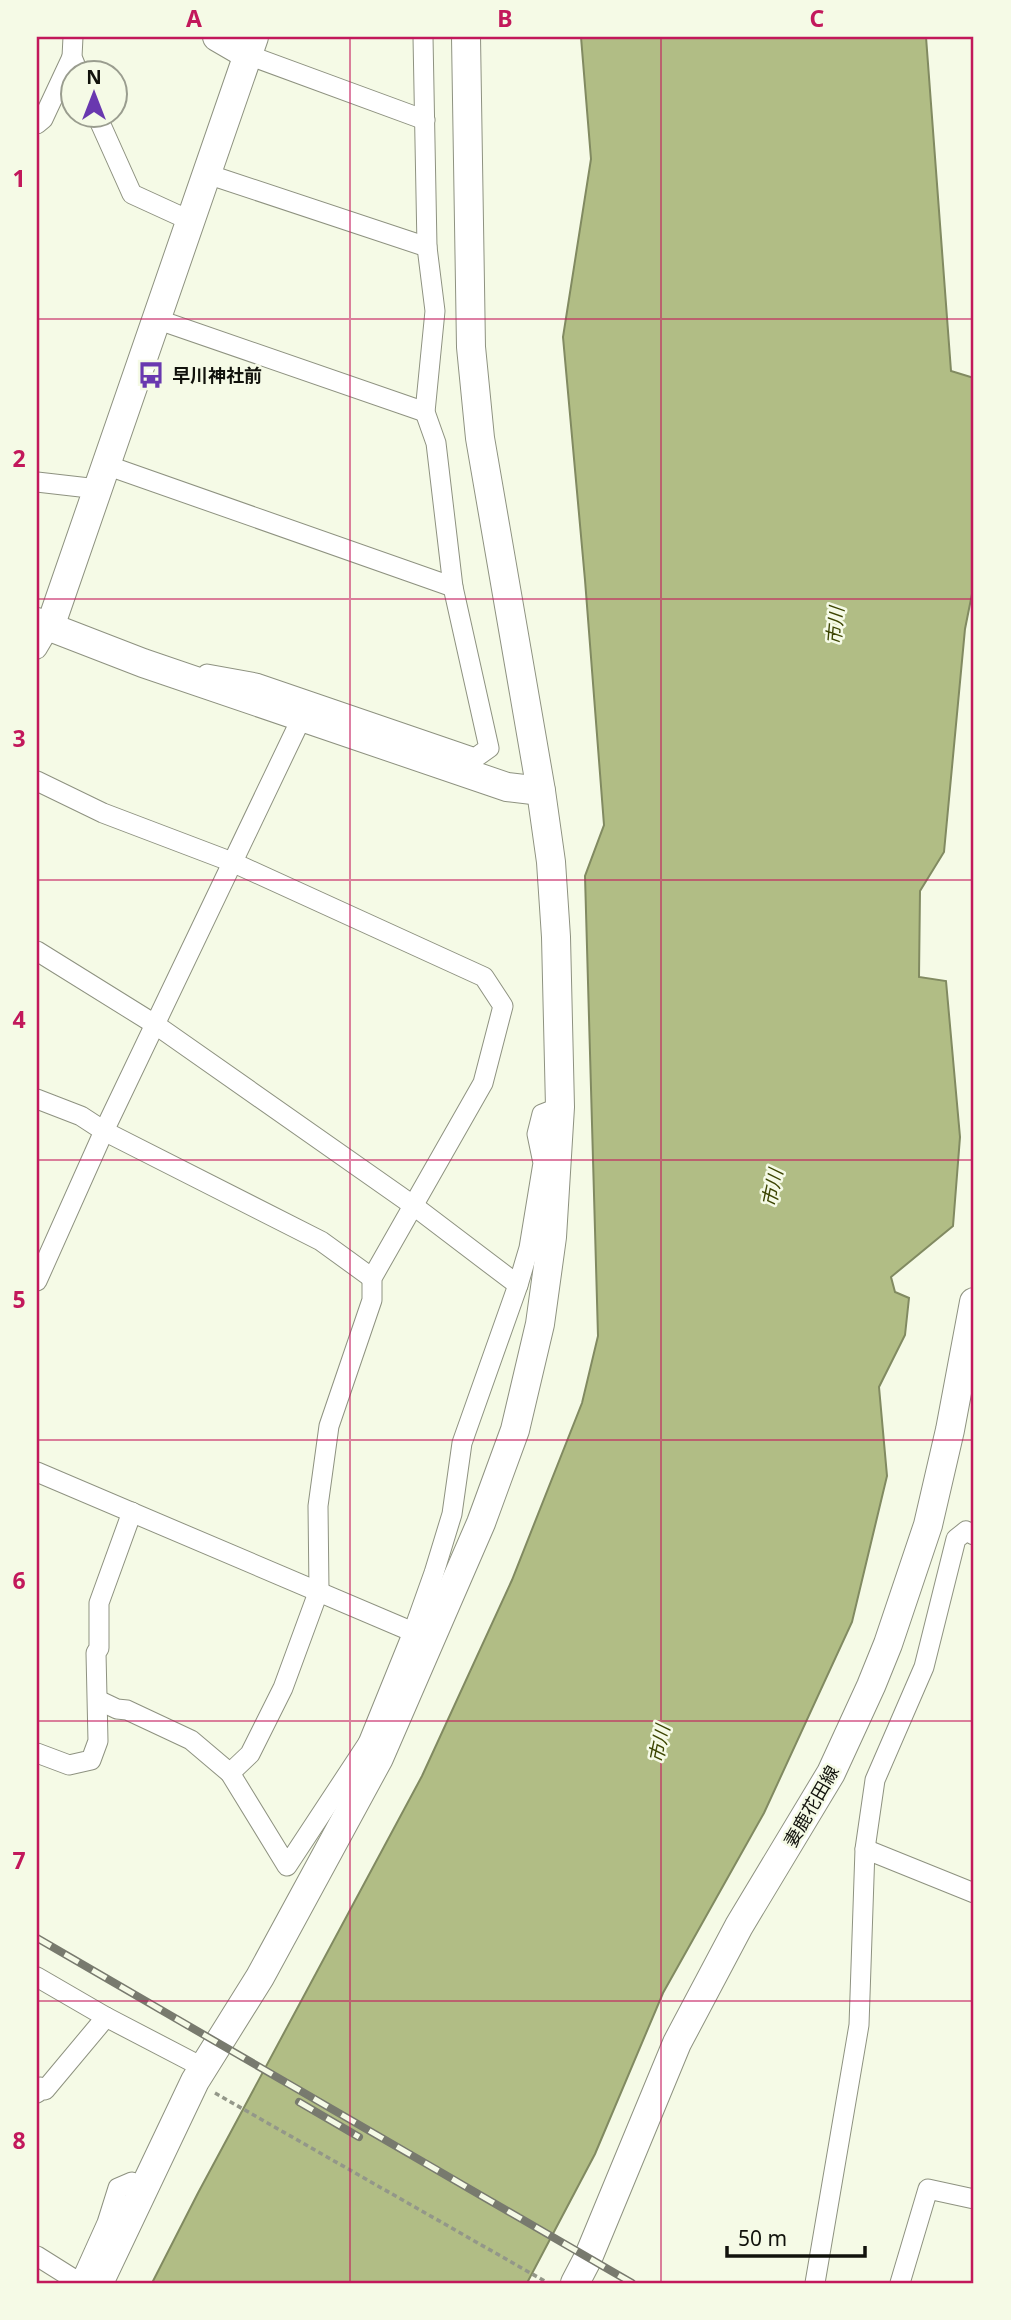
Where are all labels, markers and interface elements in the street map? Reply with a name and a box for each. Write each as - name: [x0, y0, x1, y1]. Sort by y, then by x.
- text: A: [186, 2, 202, 34]
- text: B: [497, 2, 513, 34]
- text: C: [810, 2, 825, 34]
- north arrow: [60, 60, 130, 130]
- text: N: [86, 64, 102, 90]
- text: 1: [12, 162, 26, 194]
- bus stop icon: 早川神社前: [136, 360, 166, 390]
- place label: 早川神社前: [172, 363, 262, 387]
- text: 2: [12, 442, 26, 474]
- water label: 市川: [820, 604, 850, 646]
- text: 3: [12, 722, 26, 754]
- text: 4: [12, 1003, 26, 1035]
- water label: 市川: [755, 1165, 789, 1209]
- text: 5: [12, 1283, 26, 1315]
- text: 6: [12, 1564, 26, 1596]
- water label: 市川: [642, 1721, 676, 1765]
- street label: 妻鹿花田線: [778, 1761, 844, 1851]
- text: 7: [12, 1844, 26, 1876]
- text: 8: [12, 2124, 26, 2156]
- scale bar: [727, 2215, 866, 2259]
- text: 50 m: [738, 2224, 787, 2252]

